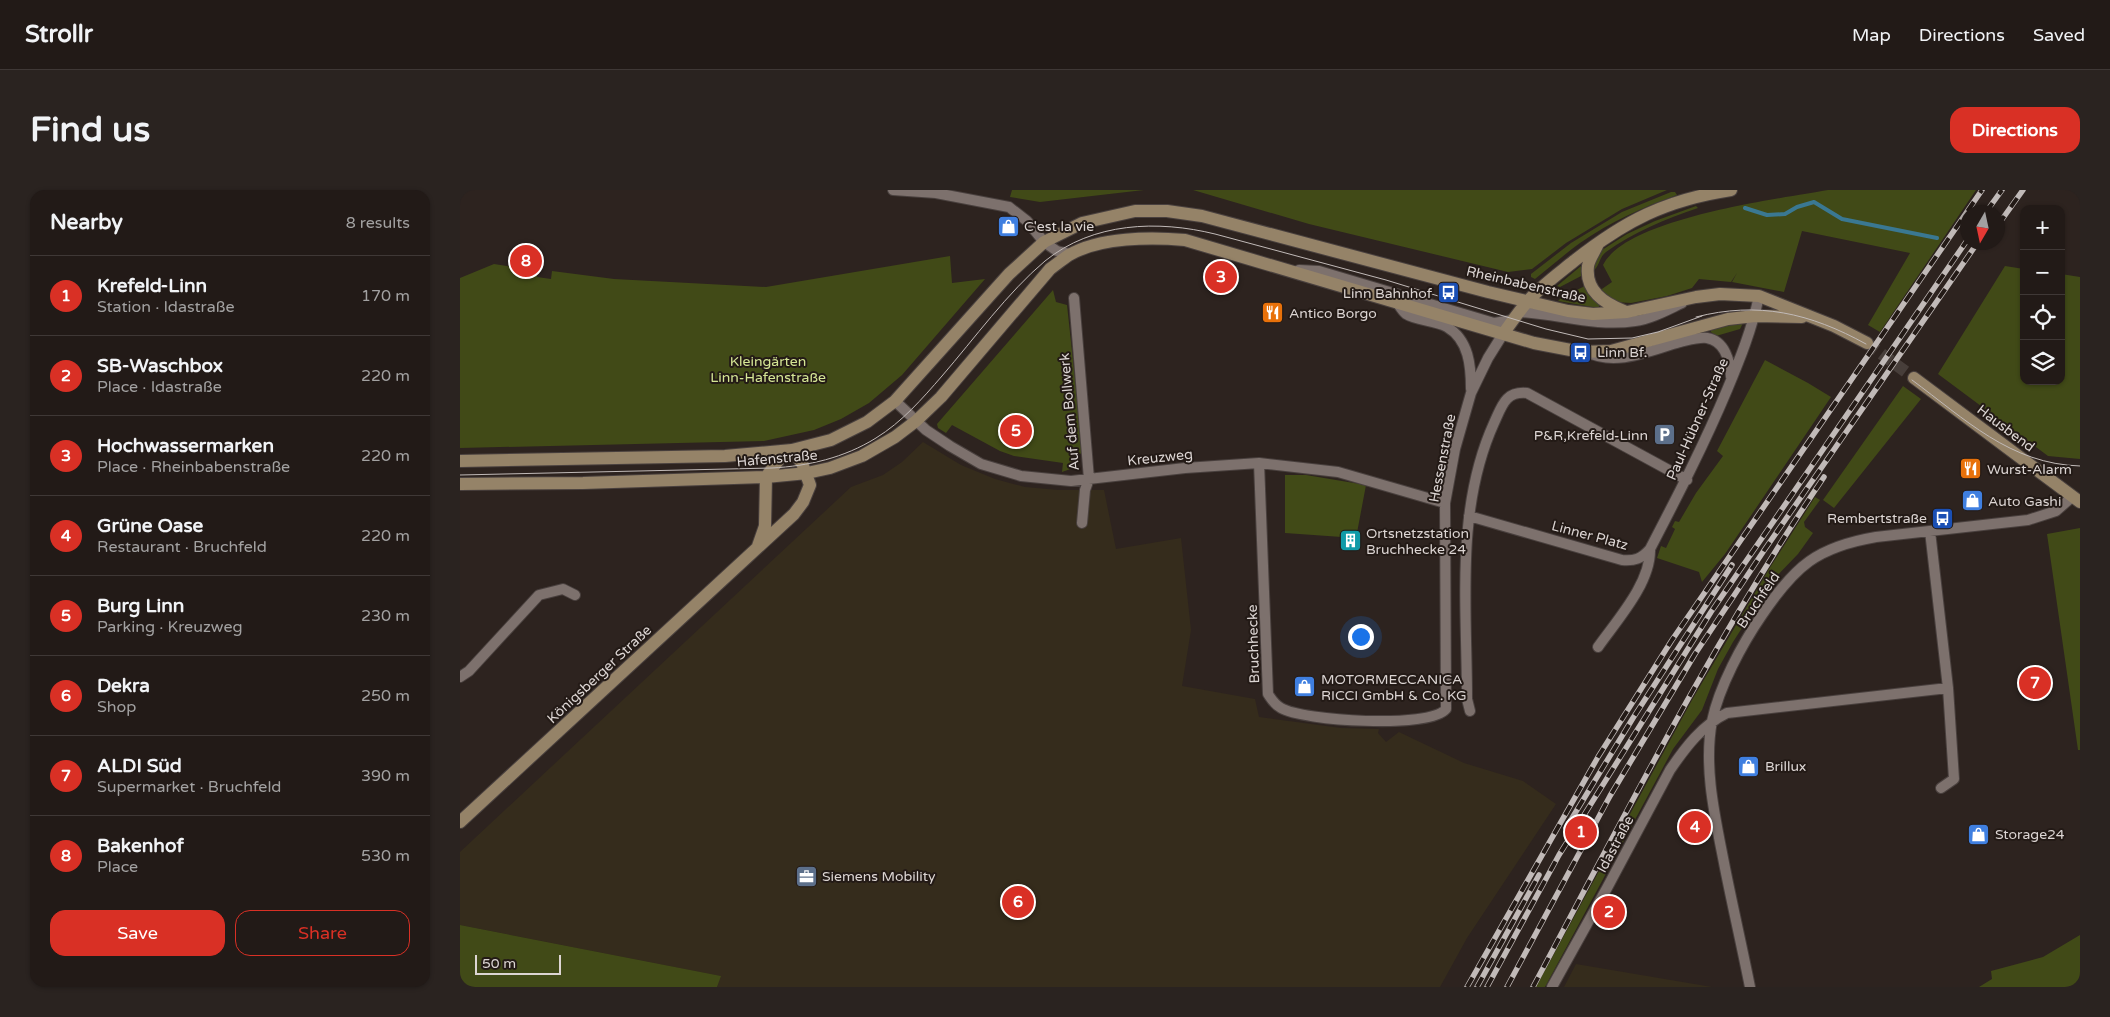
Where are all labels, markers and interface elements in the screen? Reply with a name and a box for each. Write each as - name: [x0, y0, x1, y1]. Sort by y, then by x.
- text: Strollr: [25, 20, 93, 49]
- text: Map: [1852, 24, 1891, 46]
- text: Directions: [1919, 24, 2005, 46]
- text: Saved: [2033, 24, 2085, 46]
- button: Directions: [1950, 107, 2080, 153]
- text: Find us: [30, 109, 150, 151]
- north arrow: [1960, 205, 2005, 250]
- map controls: [2020, 205, 2065, 385]
- button: +: [2020, 205, 2065, 250]
- text: Nearby: [50, 210, 123, 235]
- text: 8 results: [346, 213, 410, 233]
- shop icon: C'est la vie: [996, 214, 1020, 238]
- place label: C'est la vie: [1024, 218, 1094, 235]
- pin: 8: [510, 242, 542, 280]
- button: −: [2020, 250, 2065, 295]
- pin: 3: [1205, 258, 1237, 296]
- street label: Rheinbabenstraße: [1464, 262, 1587, 307]
- text: Krefeld-Linn: [97, 275, 207, 297]
- bus stop icon: Linn Bahnhof: [1436, 281, 1460, 305]
- place label: Linn Bahnhof: [1343, 285, 1433, 302]
- text: 1: [61, 286, 71, 306]
- text: 170 m: [361, 286, 410, 306]
- button: locate: [2020, 295, 2065, 340]
- text: Station · Idastraße: [97, 297, 235, 317]
- restaurant icon: Antico Borgo: [1261, 301, 1285, 325]
- place label: Antico Borgo: [1289, 305, 1377, 322]
- bus stop icon: Linn Bf.: [1569, 340, 1593, 364]
- button: layers: [2020, 340, 2065, 385]
- place label: Linn Bf.: [1597, 344, 1647, 361]
- street label: Auf dem Bollwerk: [1056, 352, 1083, 471]
- park label: Kleingärten Linn-Hafenstraße: [710, 353, 826, 386]
- text: SB-Waschbox: [97, 355, 223, 377]
- street label: Paul-Hübner-Straße: [1663, 355, 1732, 483]
- text: 2: [61, 366, 71, 386]
- text: 220 m: [361, 366, 410, 386]
- text: Place · Idastraße: [97, 377, 222, 397]
- street label: Hausbend: [1974, 401, 2038, 456]
- pin: 5: [1000, 412, 1032, 450]
- street label: Hessenstraße: [1426, 412, 1459, 504]
- parking icon: P&R,Krefeld-Linn: [1652, 423, 1676, 447]
- place label: P&R,Krefeld-Linn: [1534, 427, 1648, 444]
- text: Hochwassermarken: [97, 435, 274, 457]
- text: 3: [61, 446, 71, 466]
- text: 220 m: [361, 446, 410, 466]
- street label: Hafenstraße: [736, 446, 818, 471]
- street label: Kreuzweg: [1126, 446, 1194, 469]
- text: Place · Rheinbabenstraße: [97, 457, 290, 477]
- restaurant icon: Wurst-Alarm: [1959, 457, 1983, 481]
- place label: Wurst-Alarm: [1987, 461, 2072, 478]
- shop icon: Auto Gashi: [1960, 489, 1984, 513]
- place label: Auto Gashi: [1988, 493, 2061, 510]
- bus stop icon: Rembertstraße: [1931, 506, 1955, 530]
- place label: Rembertstraße: [1827, 510, 1927, 527]
- text: Grüne Oase: [97, 515, 203, 537]
- street label: Linner Platz: [1550, 517, 1630, 554]
- place label: Ortsnetzstation Bruchhecke 24: [1366, 525, 1469, 558]
- text: 4: [61, 526, 71, 546]
- text: 220 m: [361, 526, 410, 546]
- building icon: Ortsnetzstation Bruchhecke 24: [1338, 529, 1362, 553]
- text: Restaurant · Bruchfeld: [97, 537, 267, 557]
- street label: Bruchfeld: [1733, 569, 1783, 632]
- text: Burg Linn: [97, 595, 184, 617]
- street label: Bruchhecke: [1244, 604, 1263, 684]
- text: 5: [61, 606, 71, 626]
- text: 230 m: [361, 606, 410, 626]
- text: Parking · Kreuzweg: [97, 617, 243, 637]
- street label: Königsberger Straße: [544, 622, 655, 727]
- your location: [1348, 624, 1374, 650]
- pin: 7: [2019, 664, 2051, 702]
- place label: MOTORMECCANICA RICCI GmbH & Co. KG: [1321, 671, 1467, 704]
- text: Dekra: [97, 675, 150, 697]
- shop icon: MOTORMECCANICA RICCI GmbH & Co. KG: [1293, 675, 1317, 699]
- text: 6: [61, 686, 71, 706]
- text: 250 m: [361, 686, 410, 706]
- text: Shop: [97, 697, 136, 717]
- shop icon: Brillux: [1737, 754, 1761, 778]
- text: ALDI Süd: [97, 755, 182, 777]
- place label: Brillux: [1765, 758, 1806, 775]
- text: 7: [61, 766, 71, 786]
- text: 390 m: [361, 766, 410, 786]
- text: Supermarket · Bruchfeld: [97, 777, 281, 797]
- pin: 4: [1679, 808, 1711, 846]
- pin: 1: [1565, 813, 1597, 851]
- street label: Idastraße: [1593, 813, 1638, 876]
- shop icon: Storage24: [1967, 822, 1991, 846]
- place label: Storage24: [1995, 826, 2065, 843]
- text: Bakenhof: [97, 835, 184, 857]
- text: 8: [61, 846, 71, 866]
- text: 530 m: [361, 846, 410, 866]
- text: Place: [97, 857, 138, 877]
- office icon: Siemens Mobility: [794, 864, 818, 888]
- place label: Siemens Mobility: [822, 868, 936, 885]
- pin: 6: [1002, 883, 1034, 921]
- pin: 2: [1593, 893, 1625, 931]
- button: Save: [50, 910, 225, 956]
- button: Share: [235, 910, 410, 956]
- scale bar: [475, 952, 561, 975]
- text: 50 m: [482, 955, 516, 972]

